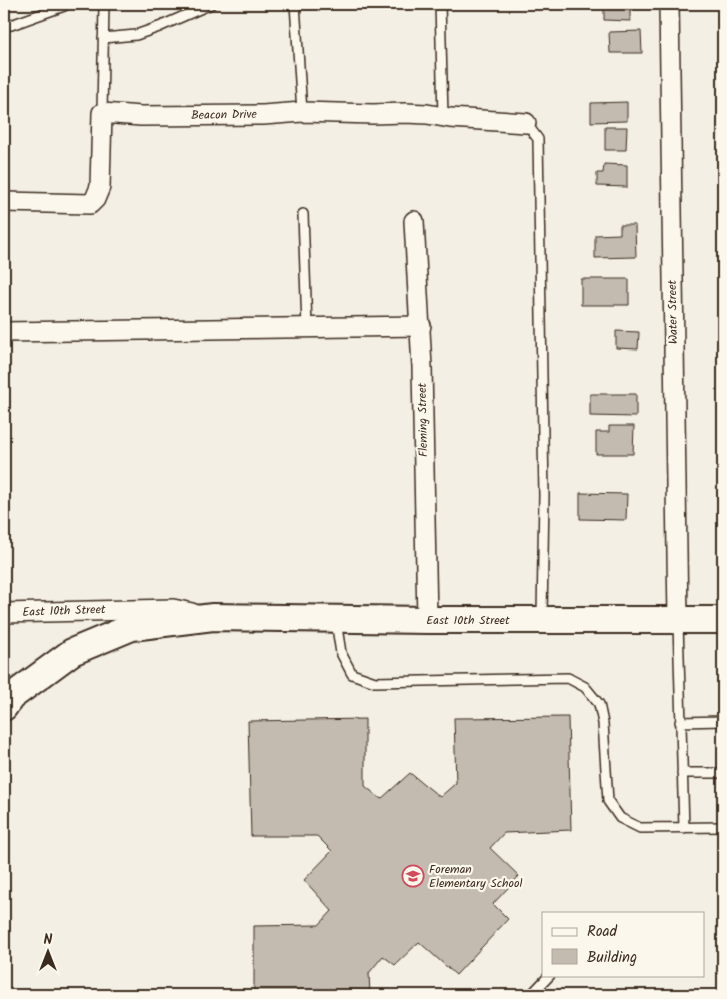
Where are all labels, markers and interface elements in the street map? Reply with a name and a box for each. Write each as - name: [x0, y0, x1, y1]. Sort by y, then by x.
- street label: Beacon Drive: [191, 105, 258, 125]
- street label: Water Street: [663, 279, 683, 344]
- street label: Fleming Street: [413, 382, 433, 457]
- street label: East 10th Street: [22, 600, 106, 622]
- street label: East 10th Street: [426, 611, 510, 630]
- place label: Foreman Elementary School: [429, 860, 522, 893]
- school or university icon: Foreman Elementary School: [401, 864, 425, 888]
- legend: [542, 912, 704, 976]
- text: Road: [587, 920, 618, 944]
- north arrow: [22, 926, 72, 976]
- text: N: [44, 929, 53, 951]
- text: Building: [587, 946, 637, 970]

